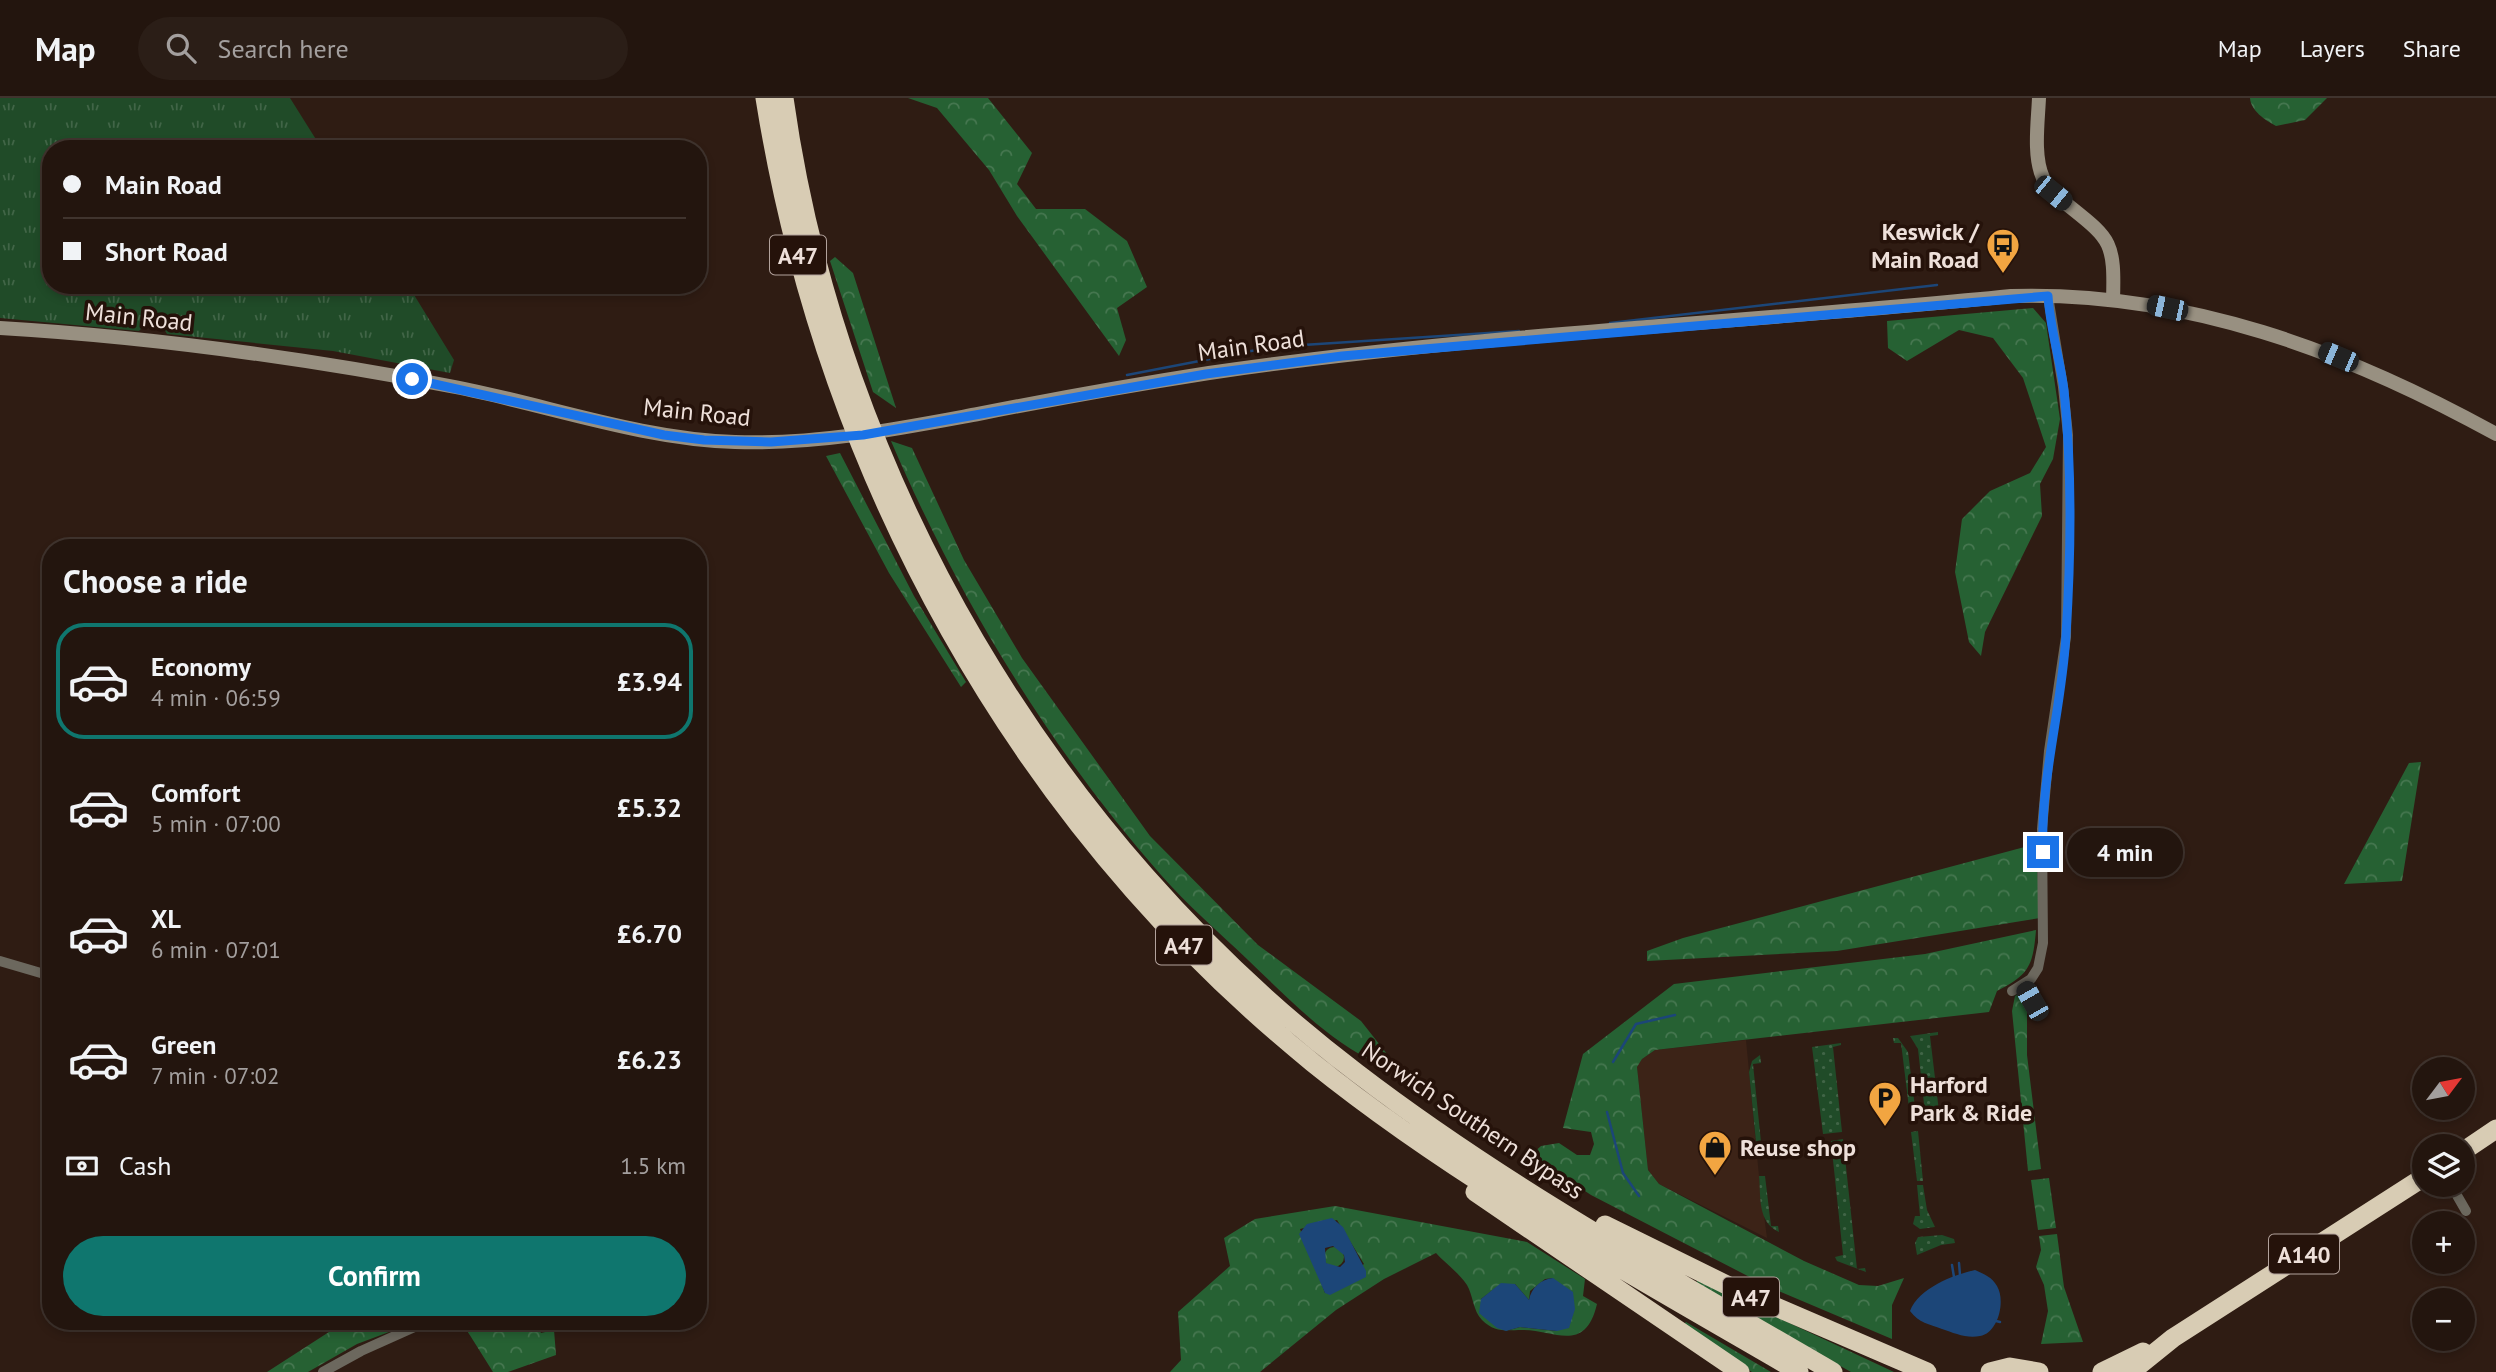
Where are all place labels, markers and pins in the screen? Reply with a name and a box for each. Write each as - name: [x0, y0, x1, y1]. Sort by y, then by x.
- place label: Keswick / Main Road: [1871, 216, 1980, 275]
- bus stop icon: Keswick / Main Road: [1984, 226, 2022, 275]
- place label: Harford Park & Ride: [1910, 1069, 2032, 1128]
- parking icon: Harford Park & Ride: [1866, 1079, 1904, 1128]
- shop icon: Reuse shop: [1696, 1128, 1734, 1177]
- place label: Reuse shop: [1740, 1132, 1856, 1163]

